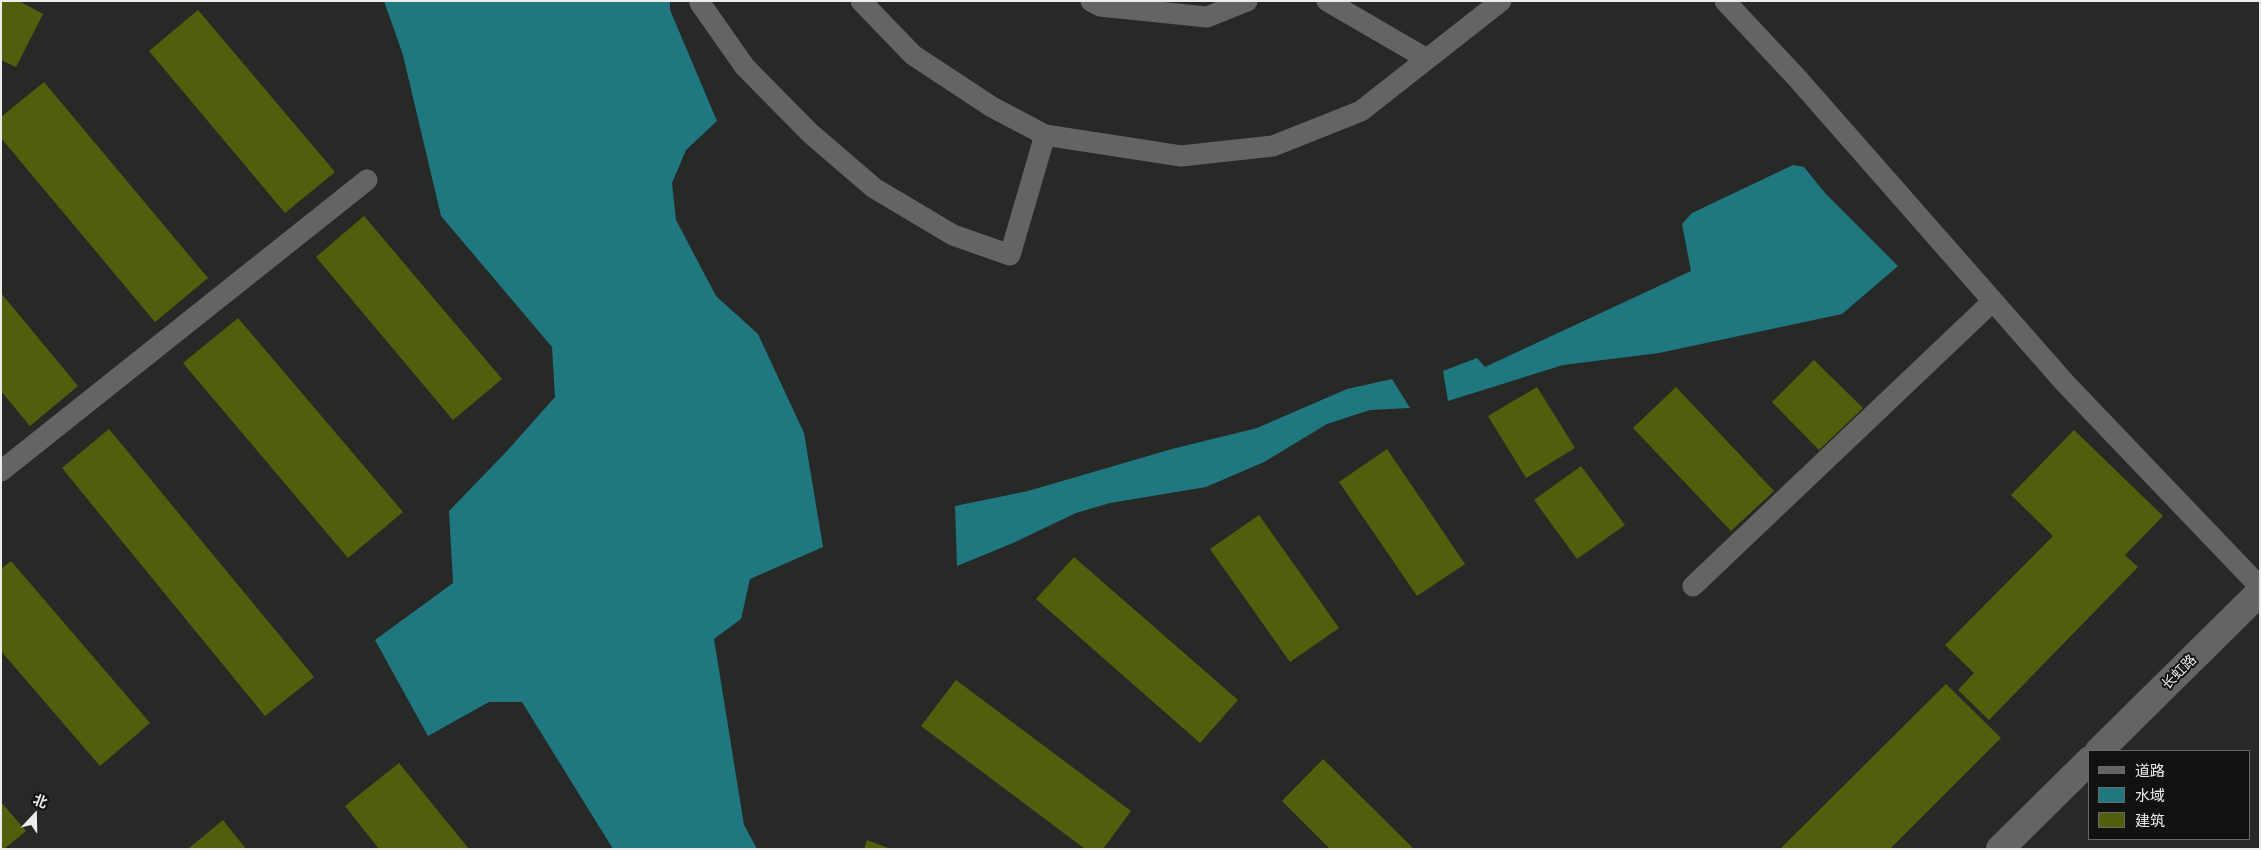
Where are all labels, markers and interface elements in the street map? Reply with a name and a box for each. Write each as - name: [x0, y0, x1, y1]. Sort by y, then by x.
- street label: 长虹路: [2158, 651, 2200, 693]
- legend: [2088, 750, 2251, 840]
- text: 道路: [2135, 761, 2165, 779]
- text: 水域: [2135, 786, 2165, 804]
- north arrow: [10, 790, 60, 840]
- text: 北: [31, 790, 50, 811]
- text: 建筑: [2135, 811, 2165, 829]

